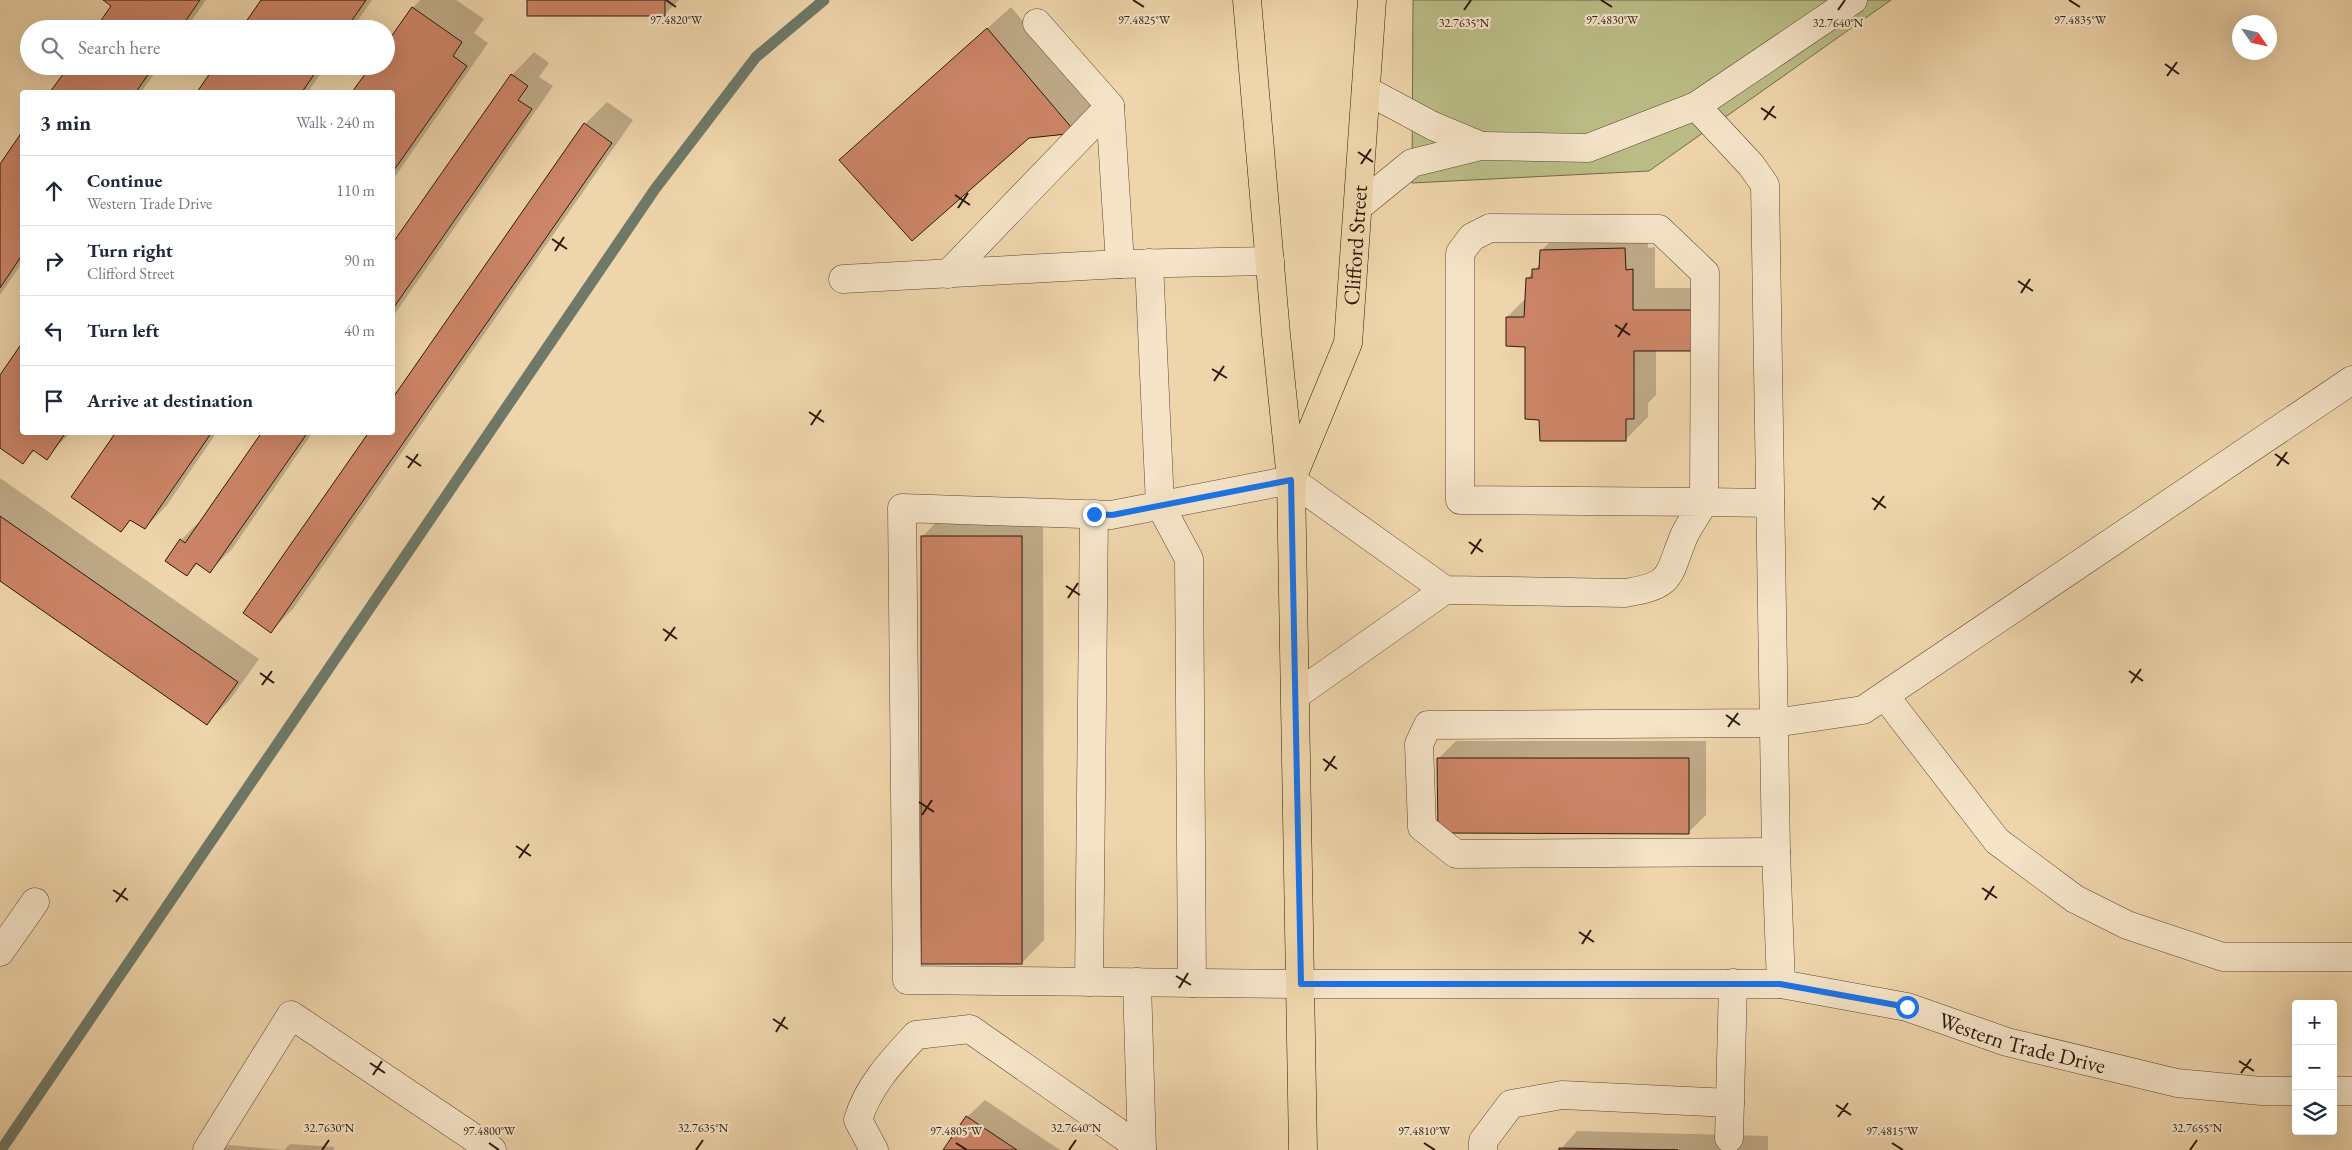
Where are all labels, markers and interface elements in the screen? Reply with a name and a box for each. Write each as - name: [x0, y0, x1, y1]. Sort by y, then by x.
- text: 97.4820°W: [650, 12, 703, 28]
- text: 97.4825°W: [1118, 12, 1171, 28]
- text: 97.4830°W: [1586, 12, 1639, 28]
- text: 97.4835°W: [2054, 12, 2107, 28]
- text: 32.7635°N: [1439, 15, 1490, 31]
- text: 32.7640°N: [1813, 15, 1864, 31]
- north arrow: [2232, 15, 2277, 60]
- search box: [20, 20, 395, 75]
- icon: search: [38, 34, 66, 62]
- text: Search here: [78, 35, 160, 60]
- text: 3 min: [40, 109, 91, 136]
- text: Walk · 240 m: [296, 112, 375, 133]
- text: Continue: [87, 168, 162, 193]
- icon: ahead: [40, 177, 68, 205]
- text: 110 m: [336, 180, 375, 201]
- street label: Clifford Street: [1337, 184, 1374, 306]
- text: Western Trade Drive: [87, 193, 212, 214]
- text: Turn right: [87, 238, 173, 263]
- icon: right: [40, 247, 68, 275]
- text: 90 m: [344, 250, 375, 271]
- text: Clifford Street: [87, 263, 175, 284]
- icon: left: [40, 317, 68, 345]
- text: Turn left: [87, 318, 159, 343]
- text: 40 m: [344, 320, 375, 341]
- icon: arrive: [40, 387, 68, 415]
- text: Arrive at destination: [87, 388, 253, 413]
- route end: [1083, 503, 1106, 526]
- route start: [1896, 996, 1919, 1019]
- map controls: [2292, 1000, 2337, 1135]
- button: +: [2292, 1000, 2337, 1045]
- street label: Western Trade Drive: [1935, 1005, 2109, 1080]
- button: −: [2292, 1045, 2337, 1090]
- button: layers: [2292, 1090, 2337, 1135]
- text: 32.7630°N: [304, 1120, 355, 1136]
- text: 32.7635°N: [678, 1120, 729, 1136]
- text: 32.7640°N: [1051, 1120, 1102, 1136]
- text: 32.7655°N: [2172, 1120, 2223, 1136]
- text: 97.4800°W: [463, 1123, 516, 1139]
- text: 97.4805°W: [930, 1123, 983, 1139]
- text: 97.4810°W: [1398, 1123, 1451, 1139]
- text: 97.4815°W: [1866, 1123, 1919, 1139]

